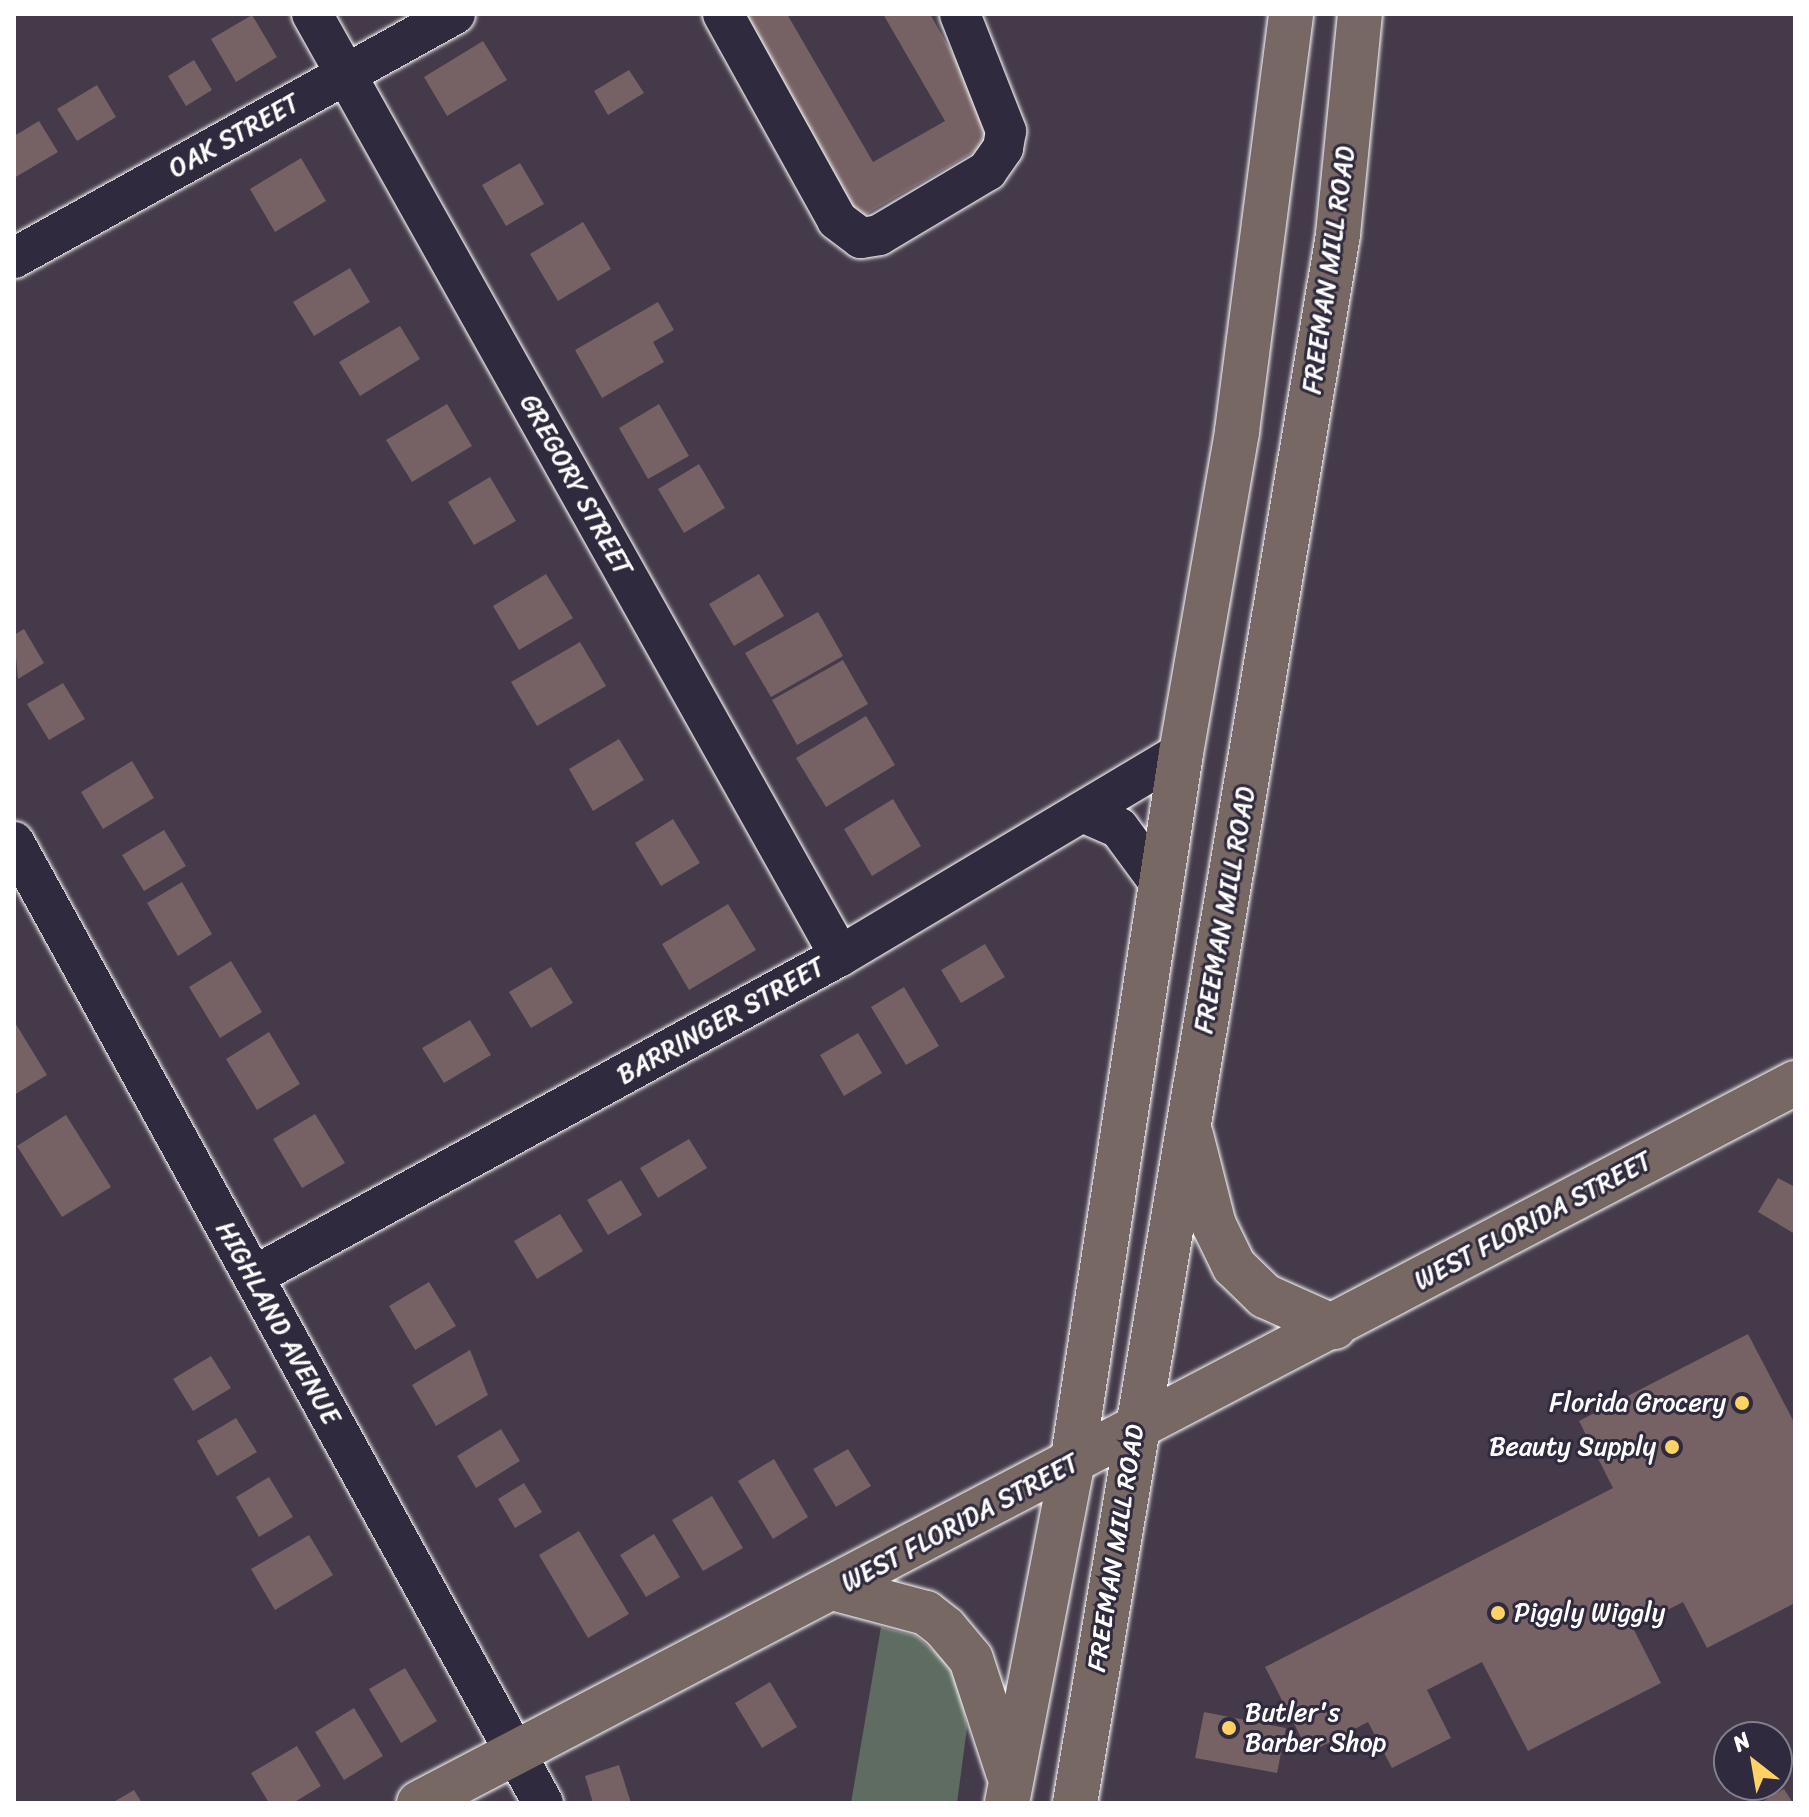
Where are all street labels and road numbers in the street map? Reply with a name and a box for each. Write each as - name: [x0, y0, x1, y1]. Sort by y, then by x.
- street label: OAK STREET: [163, 87, 305, 185]
- street label: FREEMAN MILL ROAD: [1296, 145, 1362, 395]
- street label: GREGORY STREET: [513, 388, 639, 582]
- street label: FREEMAN MILL ROAD: [1188, 785, 1262, 1035]
- street label: BARRINGER STREET: [612, 951, 830, 1091]
- street label: WEST FLORIDA STREET: [1409, 1145, 1657, 1297]
- street label: HIGHLAND AVENUE: [209, 1215, 347, 1431]
- street label: FREEMAN MILL ROAD: [1081, 1423, 1151, 1673]
- street label: WEST FLORIDA STREET: [836, 1447, 1084, 1599]

